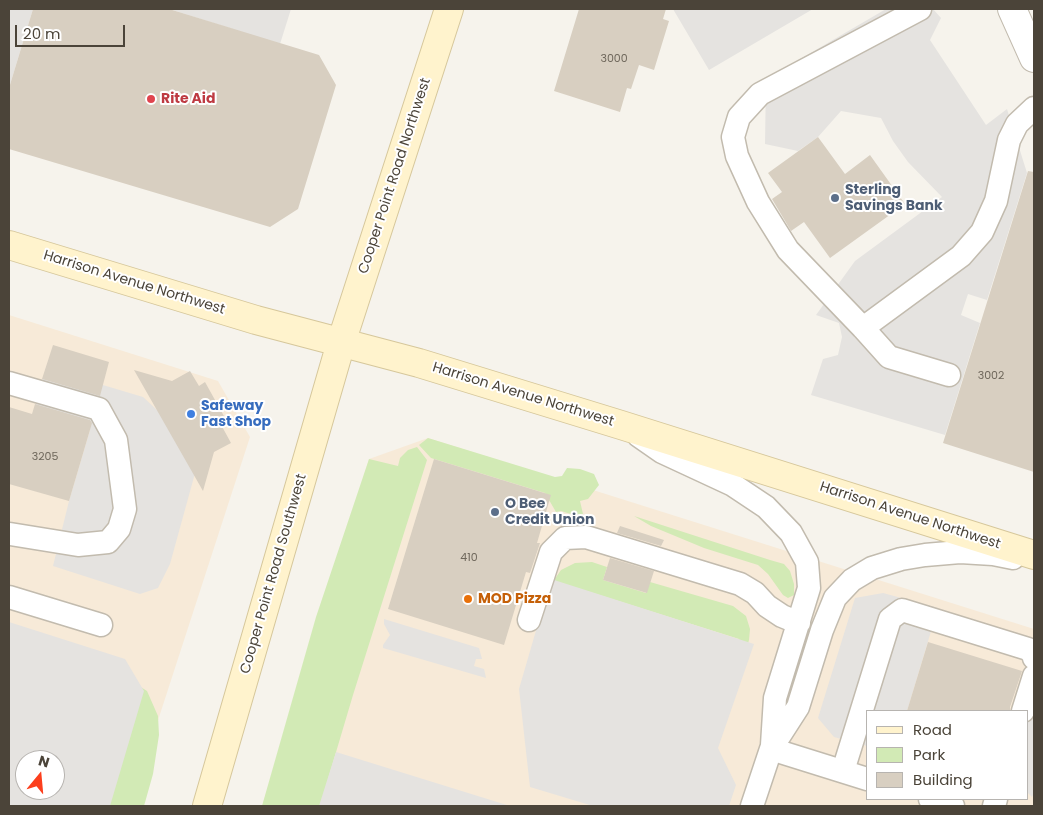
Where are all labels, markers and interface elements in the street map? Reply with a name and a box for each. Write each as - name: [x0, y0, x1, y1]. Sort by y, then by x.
- scale bar: [18, 15, 128, 47]
- text: 20 m: [23, 23, 61, 44]
- house number: 3000: [600, 52, 628, 66]
- street label: Cooper Point Road Northwest: [355, 76, 435, 276]
- place label: Rite Aid: [161, 91, 215, 107]
- marker: Rite Aid: [145, 93, 157, 105]
- place label: Sterling Savings Bank: [845, 182, 943, 214]
- marker: Sterling Savings Bank: [829, 192, 841, 204]
- street label: Harrison Avenue Northwest: [41, 247, 227, 319]
- street label: Harrison Avenue Northwest: [430, 359, 616, 431]
- house number: 3002: [978, 369, 1004, 383]
- place label: Safeway Fast Shop: [201, 398, 271, 431]
- marker: Safeway Fast Shop: [185, 408, 197, 420]
- house number: 3205: [32, 450, 58, 464]
- street label: Cooper Point Road Southwest: [237, 472, 311, 676]
- street label: Harrison Avenue Northwest: [818, 479, 1002, 553]
- place label: O Bee Credit Union: [505, 496, 594, 528]
- marker: O Bee Credit Union: [489, 506, 501, 518]
- house number: 410: [460, 551, 478, 565]
- place label: MOD Pizza: [478, 591, 551, 607]
- marker: MOD Pizza: [462, 593, 474, 605]
- legend: [866, 710, 1028, 800]
- text: Road: [913, 719, 952, 740]
- text: Park: [913, 744, 945, 765]
- north arrow: [15, 750, 65, 800]
- text: N: [36, 751, 52, 773]
- text: Building: [913, 769, 973, 790]

